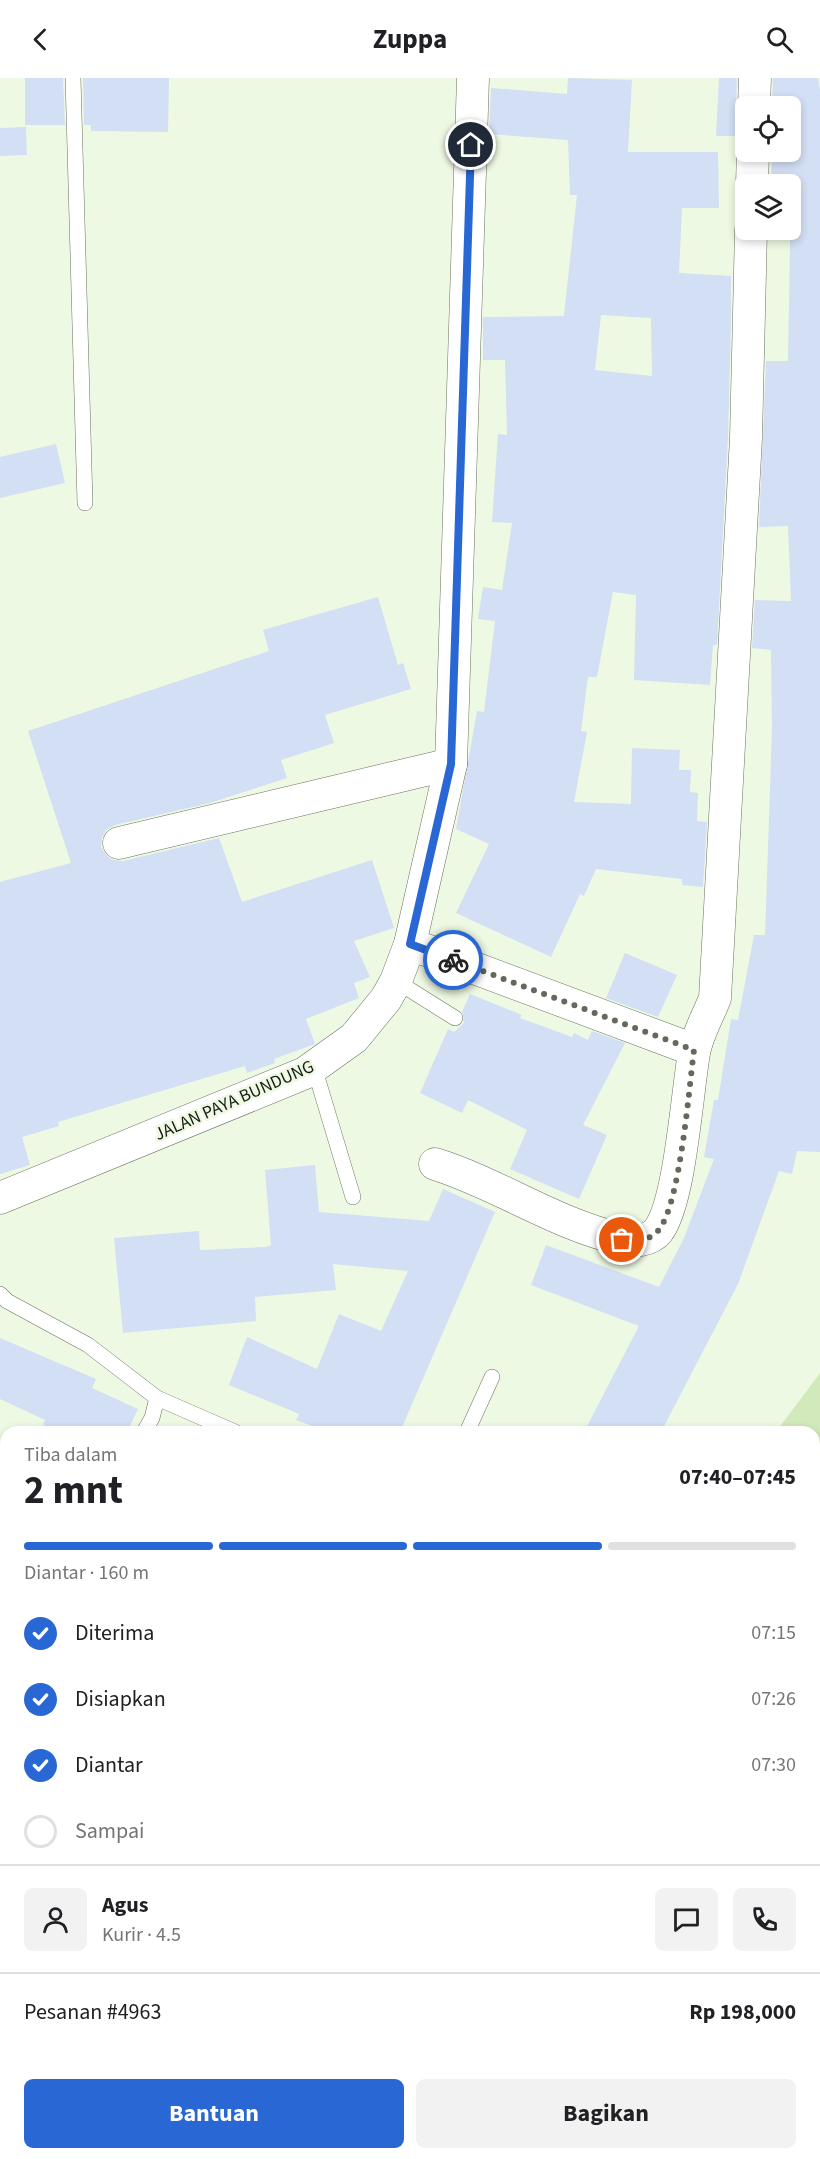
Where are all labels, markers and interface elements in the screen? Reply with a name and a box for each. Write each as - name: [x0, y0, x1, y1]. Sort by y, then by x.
- text: Zuppa: [373, 20, 447, 59]
- icon: back: [24, 23, 57, 56]
- icon: search: [763, 23, 796, 56]
- map controls: [735, 96, 801, 240]
- button: locate: [735, 96, 801, 162]
- pin: [445, 119, 496, 170]
- icon: home: [454, 128, 487, 161]
- button: layers: [735, 174, 801, 240]
- courier: [423, 930, 483, 990]
- icon: bike: [437, 944, 470, 977]
- street label: JALAN PAYA BUNDUNG: [151, 1054, 318, 1147]
- pin: [596, 1214, 647, 1265]
- icon: bag: [605, 1223, 638, 1256]
- text: Tiba dalam: [24, 1441, 117, 1469]
- text: 07:40–07:45: [679, 1461, 796, 1493]
- text: 2 mnt: [24, 1463, 123, 1519]
- text: Diantar · 160 m: [24, 1559, 149, 1587]
- icon: check: [24, 1617, 57, 1650]
- text: Diterima: [75, 1617, 154, 1649]
- text: 07:15: [751, 1619, 796, 1647]
- icon: check: [24, 1683, 57, 1716]
- text: Disiapkan: [75, 1683, 166, 1715]
- text: 07:26: [751, 1685, 796, 1713]
- icon: check: [24, 1749, 57, 1782]
- text: Diantar: [75, 1749, 143, 1781]
- text: 07:30: [751, 1751, 796, 1779]
- text: Sampai: [75, 1815, 144, 1847]
- button: person: [24, 1888, 87, 1951]
- button: chat: [655, 1888, 718, 1951]
- button: phone: [733, 1888, 796, 1951]
- text: Agus: [102, 1889, 149, 1921]
- text: Kurir · 4.5: [102, 1921, 181, 1949]
- text: Pesanan #4963: [24, 1996, 161, 2028]
- text: Rp 198,000: [689, 1996, 796, 2028]
- button: Bantuan: [24, 2079, 404, 2148]
- button: Bagikan: [416, 2079, 796, 2148]

